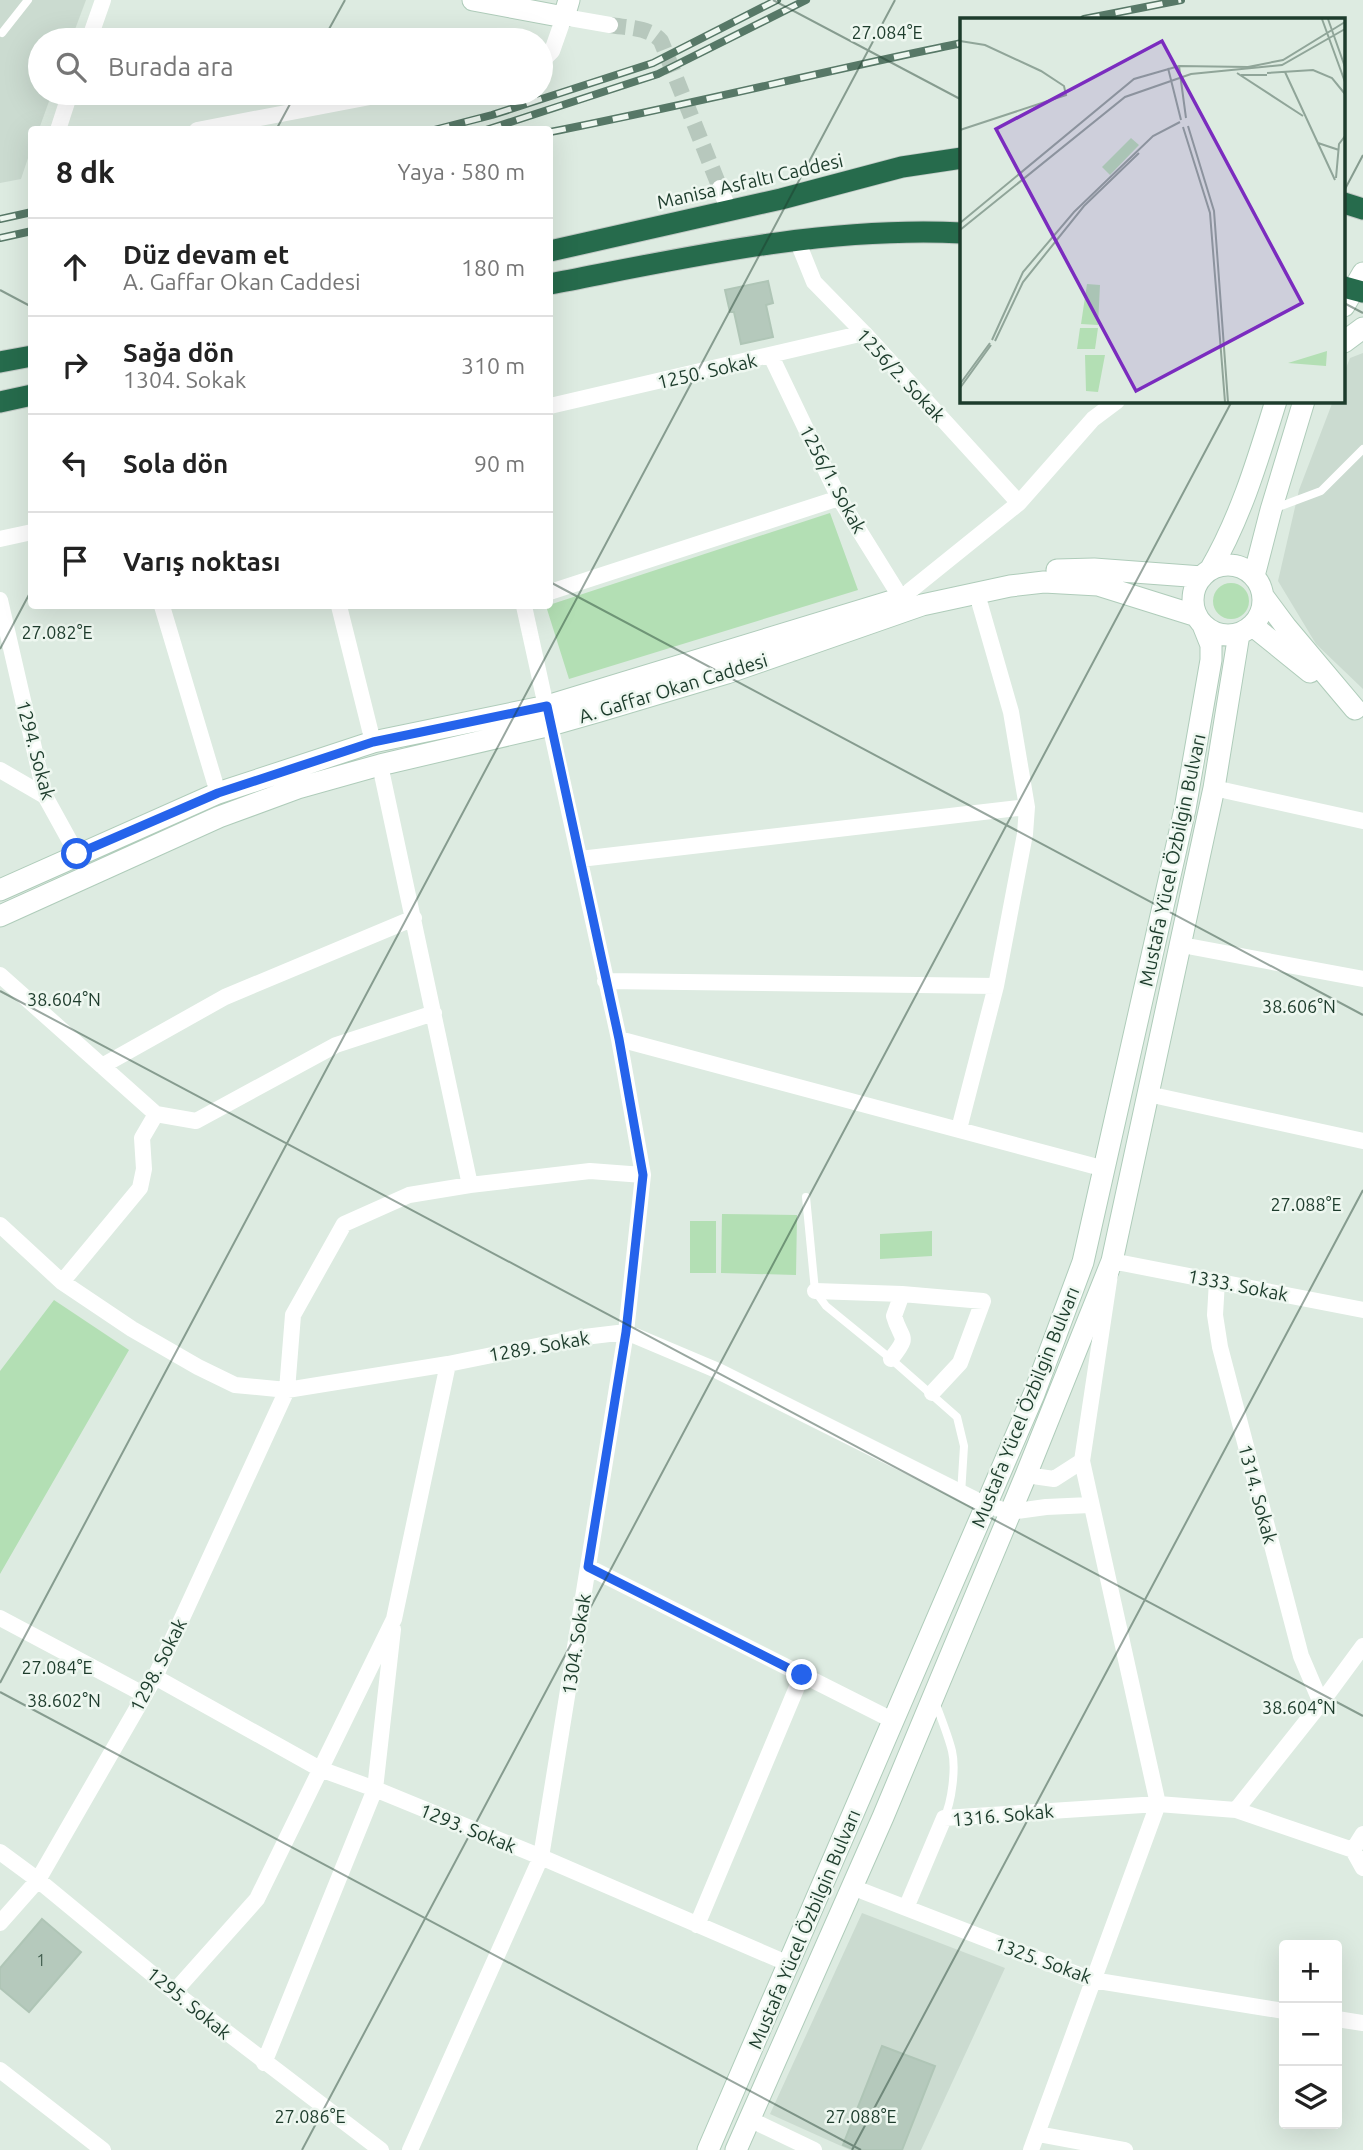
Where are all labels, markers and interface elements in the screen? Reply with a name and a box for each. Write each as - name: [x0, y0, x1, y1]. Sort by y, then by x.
- inset map: [960, 18, 1346, 402]
- text: 27.084°E: [851, 22, 923, 42]
- search box: [28, 28, 553, 105]
- icon: search: [52, 48, 90, 86]
- text: Burada ara: [108, 52, 234, 81]
- street label: Manisa Asfaltı Caddesi: [655, 149, 845, 213]
- text: 8 dk: [56, 155, 115, 189]
- text: Yaya · 580 m: [398, 159, 525, 184]
- text: Düz devam et: [123, 240, 289, 269]
- icon: ahead: [56, 248, 94, 286]
- text: 180 m: [461, 255, 525, 280]
- text: A. Gaffar Okan Caddesi: [123, 269, 361, 294]
- street label: 1256/2. Sokak: [852, 324, 950, 427]
- text: Sağa dön: [123, 338, 234, 367]
- icon: right: [56, 346, 94, 384]
- street label: 1250. Sokak: [655, 349, 760, 393]
- text: 310 m: [461, 353, 525, 378]
- text: 1304. Sokak: [123, 367, 246, 392]
- street label: 1256/1. Sokak: [795, 421, 871, 537]
- icon: left: [56, 444, 94, 482]
- text: Sola dön: [123, 449, 228, 478]
- text: 90 m: [474, 451, 525, 476]
- icon: arrive: [56, 542, 94, 580]
- text: Varış noktası: [123, 547, 280, 576]
- text: 27.082°E: [21, 622, 93, 642]
- street label: A. Gaffar Okan Caddesi: [576, 649, 770, 727]
- street label: 1294. Sokak: [12, 698, 60, 802]
- street label: Mustafa Yücel Özbilgin Bulvarı: [1134, 732, 1210, 988]
- route start: [61, 838, 92, 869]
- text: 38.604°N: [27, 989, 101, 1009]
- text: 38.606°N: [1262, 996, 1336, 1016]
- text: 27.088°E: [1270, 1194, 1342, 1214]
- street label: 1333. Sokak: [1186, 1264, 1291, 1306]
- street label: Mustafa Yücel Özbilgin Bulvarı: [967, 1283, 1083, 1531]
- street label: 1289. Sokak: [487, 1326, 591, 1366]
- street label: 1314. Sokak: [1234, 1442, 1282, 1546]
- street label: 1304. Sokak: [557, 1592, 595, 1696]
- street label: 1298. Sokak: [125, 1614, 191, 1715]
- text: 27.084°E: [21, 1657, 93, 1677]
- route end: [786, 1659, 817, 1690]
- text: 38.602°N: [27, 1690, 101, 1710]
- text: 38.604°N: [1262, 1697, 1336, 1717]
- street label: 1293. Sokak: [417, 1799, 520, 1857]
- street label: 1316. Sokak: [951, 1800, 1055, 1830]
- street label: Mustafa Yücel Özbilgin Bulvarı: [744, 1806, 864, 2052]
- street label: 1325. Sokak: [991, 1932, 1095, 1988]
- map controls: [1279, 1940, 1342, 2129]
- button: +: [1279, 1940, 1342, 2003]
- house number: 1: [36, 1951, 46, 1969]
- street label: 1295. Sokak: [142, 1962, 236, 2044]
- button: −: [1279, 2003, 1342, 2066]
- button: layers: [1279, 2066, 1342, 2129]
- text: 27.086°E: [274, 2106, 346, 2126]
- text: 27.088°E: [825, 2106, 897, 2126]

